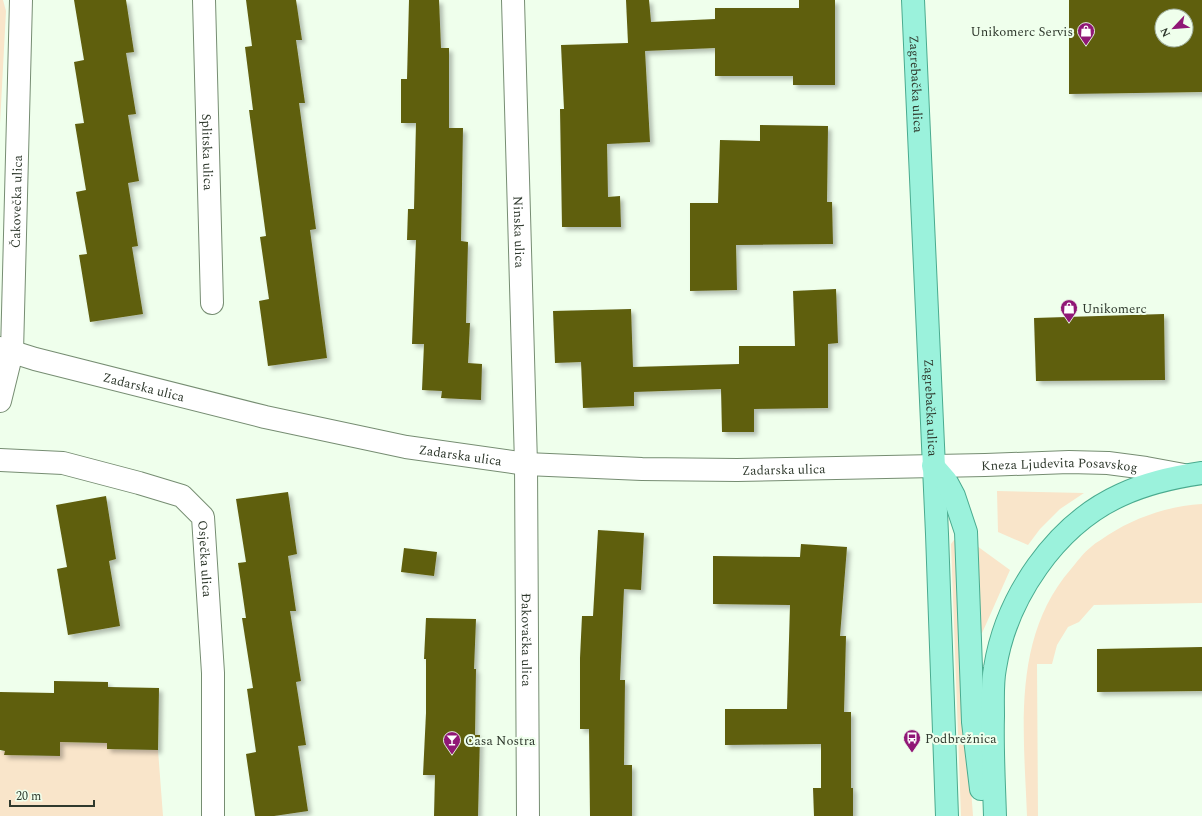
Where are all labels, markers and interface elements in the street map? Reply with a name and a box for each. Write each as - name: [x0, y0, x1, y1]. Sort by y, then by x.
- north arrow: [1154, 8, 1194, 48]
- shop icon: Unikomerc Servis: [1076, 21, 1096, 46]
- place label: Unikomerc Servis: [971, 22, 1073, 42]
- text: N: [1156, 24, 1175, 40]
- street label: Zagrebačka ulica: [904, 35, 928, 134]
- street label: Splitska ulica: [196, 113, 218, 191]
- street label: Čakovečka ulica: [6, 154, 28, 248]
- street label: Ninska ulica: [507, 196, 530, 269]
- shop icon: Unikomerc: [1059, 298, 1079, 323]
- place label: Unikomerc: [1082, 299, 1147, 319]
- street label: Zagrebačka ulica: [918, 358, 943, 457]
- street label: Zadarska ulica: [101, 368, 187, 408]
- street label: Zadarska ulica: [417, 440, 504, 472]
- street label: Kneza Ljudevita Posavskog: [981, 453, 1139, 478]
- street label: Zadarska ulica: [742, 459, 826, 481]
- street label: Osječka ulica: [192, 520, 217, 599]
- street label: Đakovačka ulica: [516, 593, 536, 687]
- bus stop icon: Podbrežnica: [902, 728, 922, 753]
- place label: Podbrežnica: [925, 729, 997, 749]
- bar icon: Casa Nostra: [442, 730, 462, 755]
- place label: Casa Nostra: [465, 731, 536, 751]
- scale bar: [10, 782, 94, 808]
- text: 20 m: [16, 787, 41, 806]

